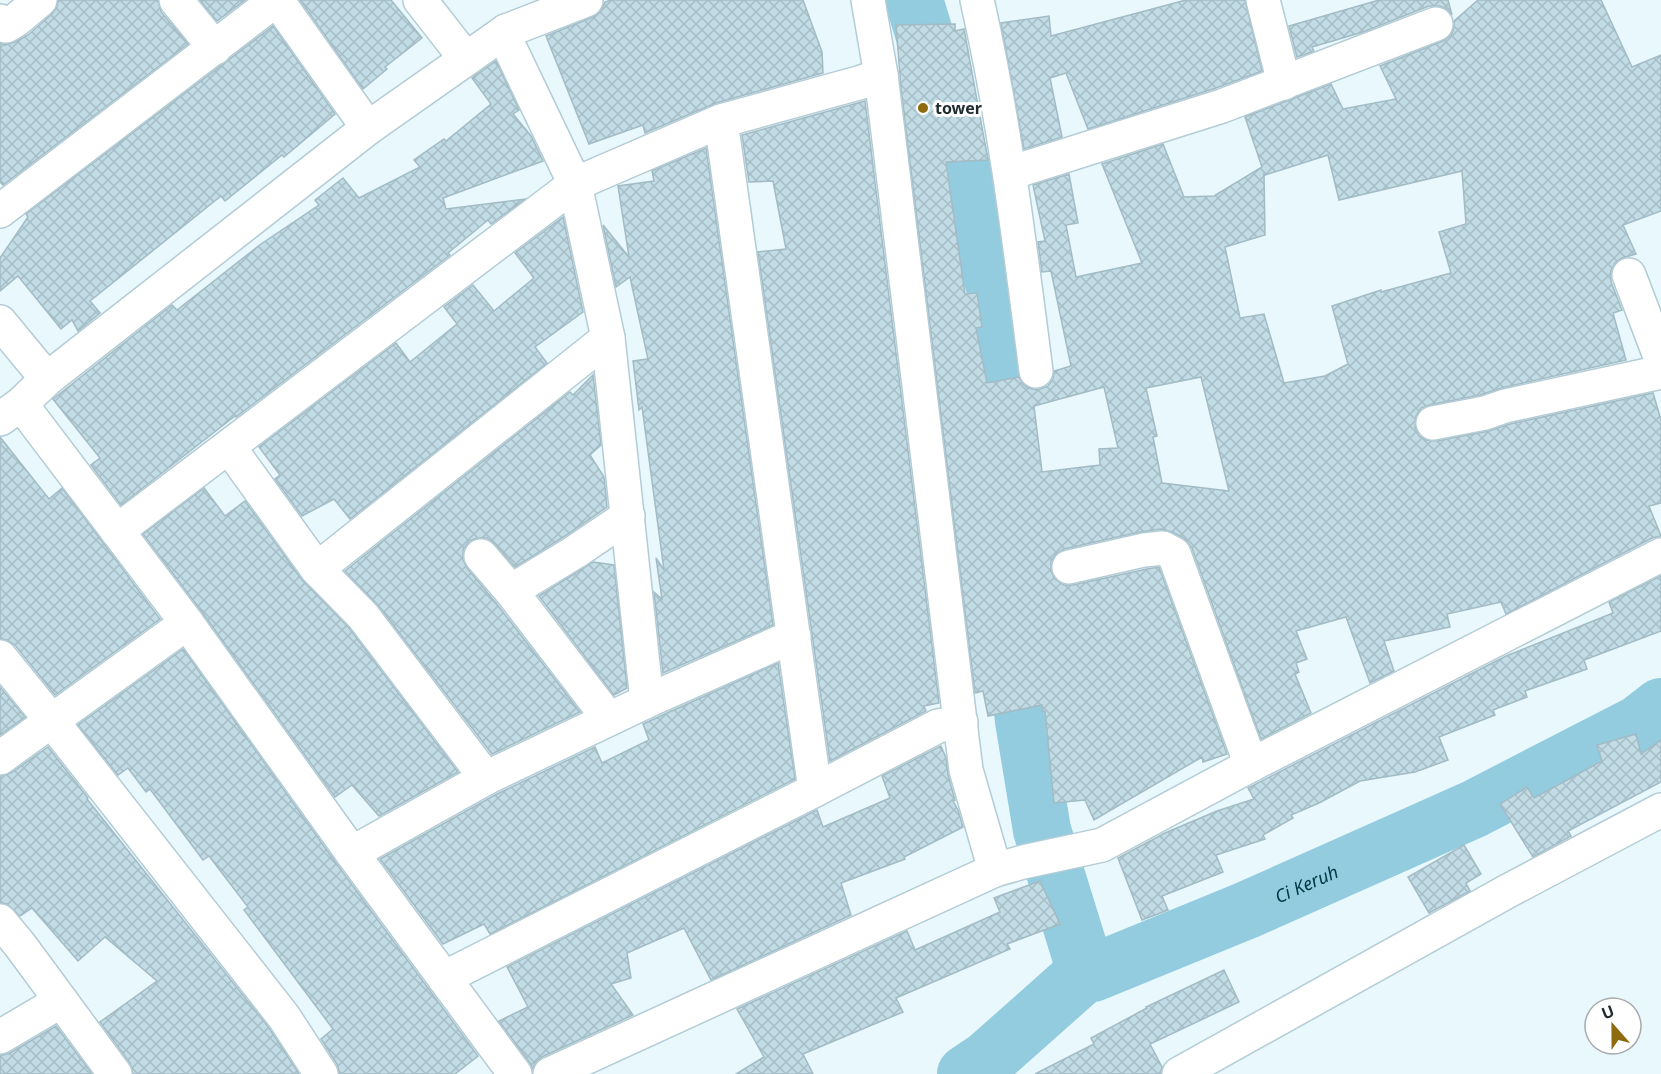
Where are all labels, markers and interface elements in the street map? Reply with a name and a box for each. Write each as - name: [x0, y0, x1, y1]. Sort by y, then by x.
- place label: tower: [935, 97, 982, 119]
- marker: tower: [916, 101, 930, 115]
- water label: Ci Keruh: [1271, 859, 1342, 908]
- north arrow: [1583, 996, 1643, 1056]
- text: U: [1598, 1000, 1617, 1024]

